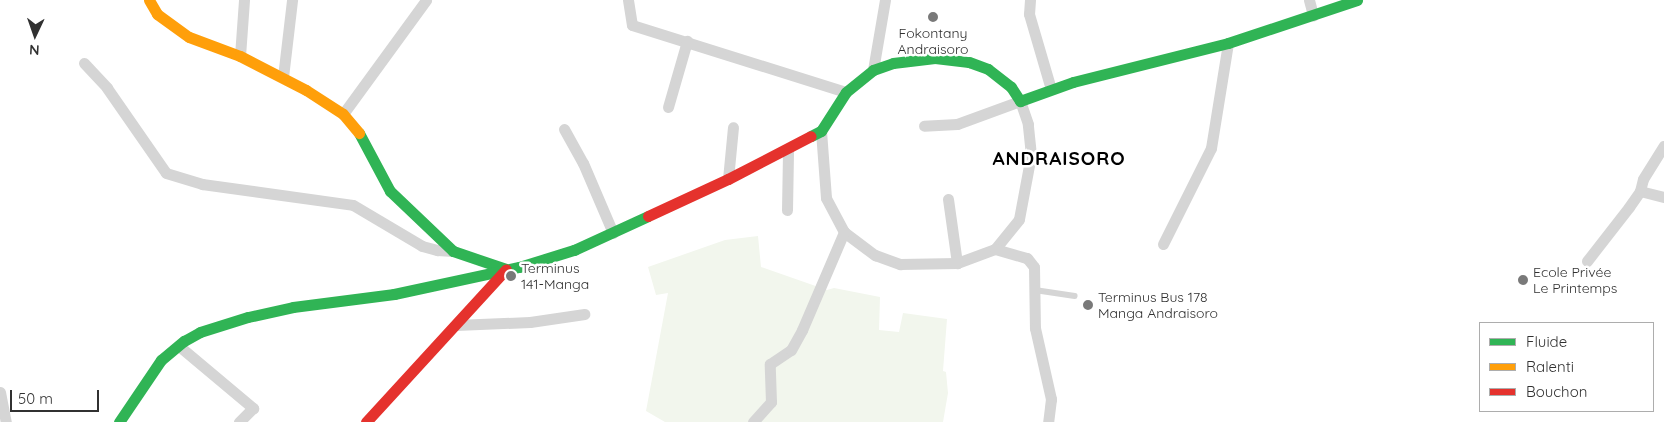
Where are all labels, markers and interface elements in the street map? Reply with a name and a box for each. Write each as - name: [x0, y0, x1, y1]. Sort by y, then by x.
- north arrow: [10, 10, 60, 60]
- marker: Fokontany Andraisoro: [927, 11, 939, 23]
- place label: Fokontany Andraisoro: [898, 25, 968, 58]
- text: N: [29, 41, 40, 59]
- district label: ANDRAISORO: [991, 148, 1127, 170]
- place label: Terminus 141-Manga: [521, 260, 589, 292]
- place label: Ecole Privée Le Printemps: [1533, 264, 1617, 296]
- marker: Terminus 141-Manga: [505, 270, 517, 282]
- marker: Ecole Privée Le Printemps: [1517, 274, 1529, 286]
- place label: Terminus Bus 178 Manga Andraisoro: [1098, 289, 1218, 322]
- marker: Terminus Bus 178 Manga Andraisoro: [1082, 299, 1094, 311]
- legend: [1479, 322, 1654, 412]
- text: Fluide: [1526, 332, 1567, 351]
- text: Ralenti: [1526, 357, 1574, 376]
- scale bar: [12, 380, 101, 412]
- text: Bouchon: [1526, 382, 1587, 401]
- text: 50 m: [18, 389, 53, 408]

